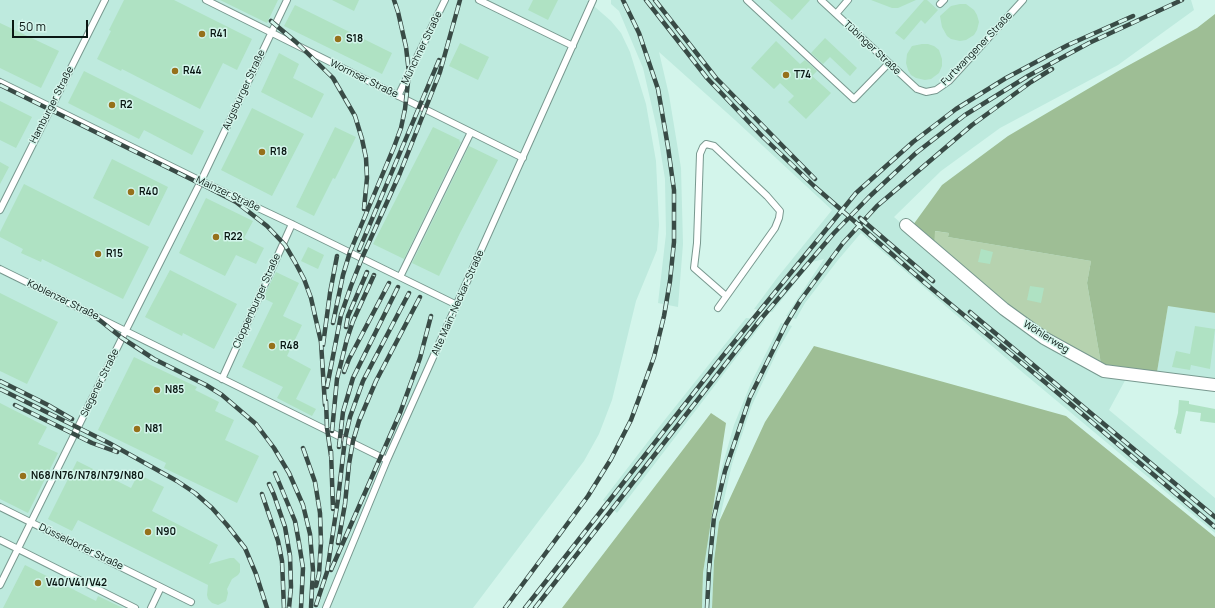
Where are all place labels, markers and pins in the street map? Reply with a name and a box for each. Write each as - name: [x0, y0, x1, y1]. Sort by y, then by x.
- place label: R41: [210, 28, 227, 40]
- marker: R41: [197, 29, 207, 39]
- place label: S18: [346, 33, 363, 45]
- marker: S18: [333, 34, 343, 44]
- place label: R44: [183, 65, 202, 77]
- marker: R44: [170, 66, 180, 76]
- place label: T74: [794, 69, 811, 81]
- marker: T74: [781, 70, 791, 80]
- place label: R2: [120, 99, 133, 111]
- marker: R2: [107, 100, 117, 110]
- place label: R18: [270, 146, 287, 158]
- marker: R18: [257, 147, 267, 157]
- place label: R40: [139, 186, 158, 198]
- marker: R40: [126, 187, 136, 197]
- place label: R22: [224, 231, 243, 243]
- marker: R22: [211, 232, 221, 242]
- place label: R15: [106, 248, 123, 260]
- marker: R15: [93, 249, 103, 259]
- place label: R48: [280, 340, 299, 352]
- marker: R48: [267, 341, 277, 351]
- place label: N85: [165, 384, 184, 396]
- marker: N85: [152, 385, 162, 395]
- place label: N81: [145, 423, 163, 435]
- marker: N81: [132, 424, 142, 434]
- place label: N68/N76/N78/N79/N80: [31, 470, 144, 482]
- marker: N68/N76/N78/N79/N80: [18, 471, 28, 481]
- place label: N90: [156, 526, 176, 538]
- marker: N90: [143, 527, 153, 537]
- place label: V40/V41/V42: [46, 577, 107, 589]
- marker: V40/V41/V42: [33, 578, 43, 588]

